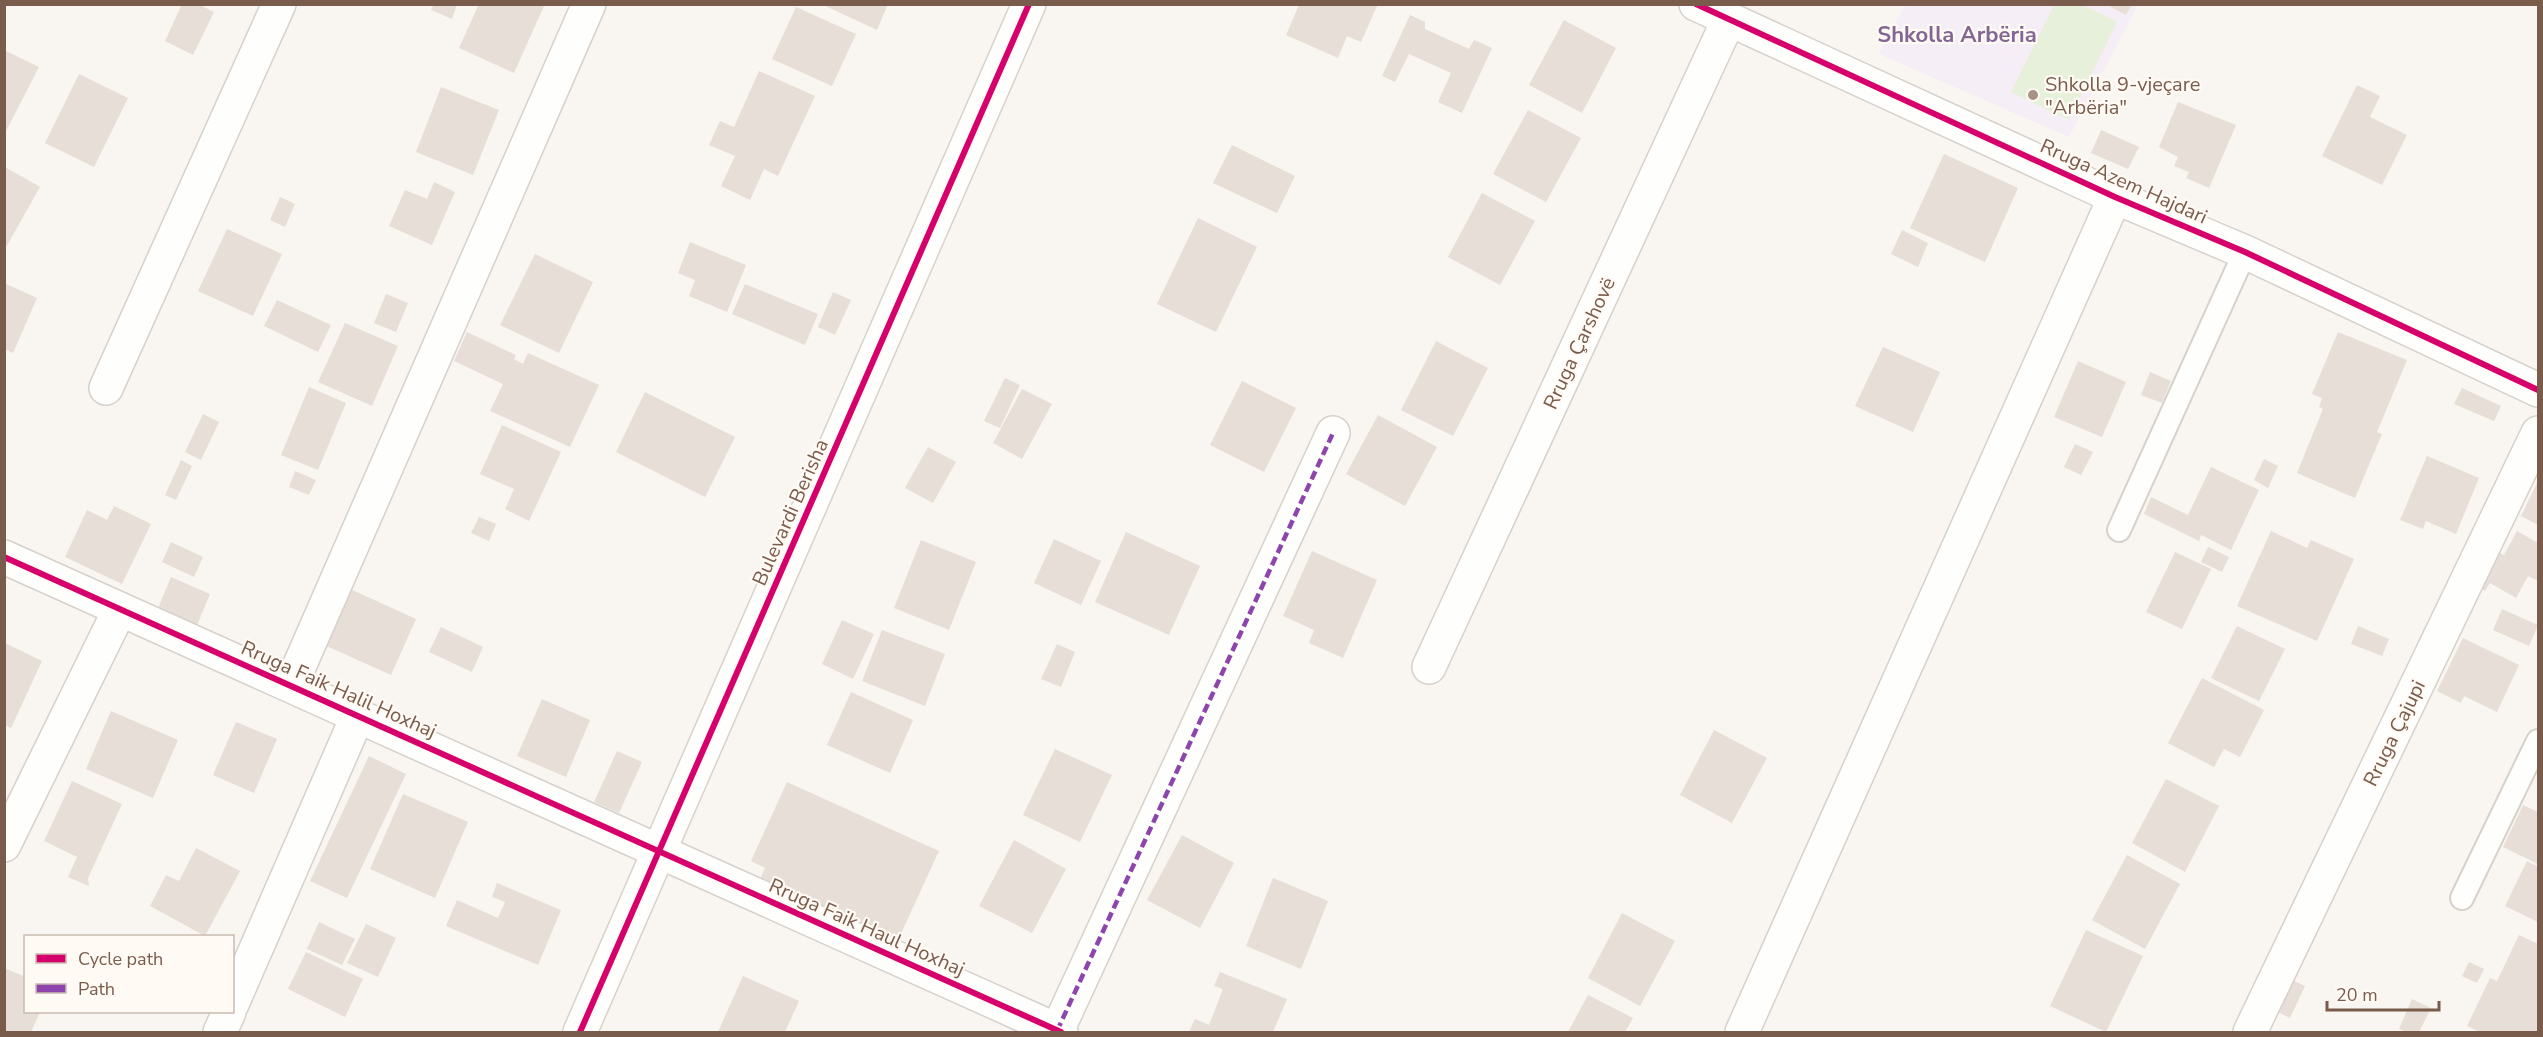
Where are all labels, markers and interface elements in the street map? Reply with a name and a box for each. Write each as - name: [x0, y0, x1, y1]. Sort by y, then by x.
- district label: Shkolla Arbëria: [1877, 20, 2037, 50]
- place label: Shkolla 9-vjeçare "Arbëria": [2045, 71, 2200, 121]
- marker: Shkolla 9-vjeçare "Arbëria": [2026, 88, 2040, 102]
- street label: Rruga Azem Hajdari: [2036, 132, 2212, 230]
- street label: Rruga Çarshovë: [1537, 273, 1622, 414]
- street label: Bulevardi Berisha: [746, 435, 835, 590]
- street label: Rruga Faik Halil Hoxhaj: [237, 634, 441, 745]
- street label: Rruga Çajupi: [2357, 676, 2432, 791]
- street label: Rruga Faik Haul Hoxhaj: [765, 872, 969, 983]
- legend: [24, 935, 234, 1013]
- text: Cycle path: [78, 947, 163, 971]
- scale bar: [2327, 974, 2440, 1012]
- text: Path: [78, 977, 115, 1001]
- text: 20 m: [2336, 983, 2378, 1007]

